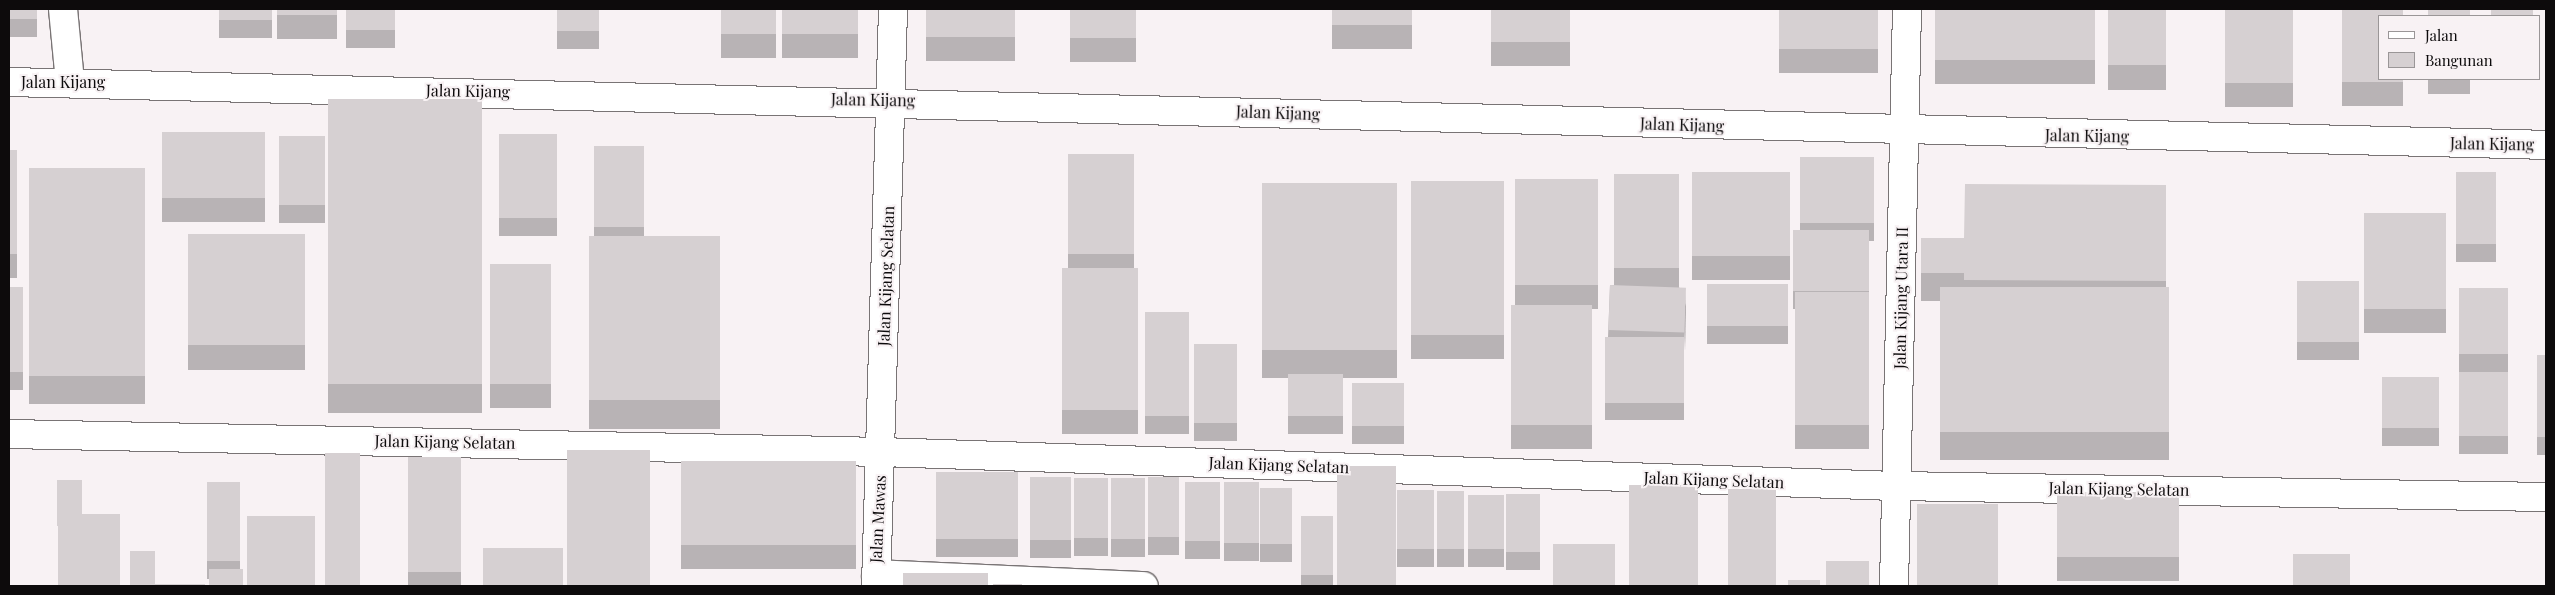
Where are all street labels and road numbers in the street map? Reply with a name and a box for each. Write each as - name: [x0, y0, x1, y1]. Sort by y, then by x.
- street label: Jalan Kijang: [21, 72, 105, 92]
- street label: Jalan Kijang: [426, 81, 510, 101]
- street label: Jalan Kijang: [831, 90, 915, 110]
- street label: Jalan Kijang: [1236, 102, 1320, 124]
- street label: Jalan Kijang: [1640, 114, 1724, 136]
- street label: Jalan Kijang: [2045, 126, 2129, 146]
- street label: Jalan Kijang: [2450, 134, 2534, 154]
- street label: Jalan Kijang Selatan: [874, 205, 898, 347]
- street label: Jalan Kijang Utara II: [1890, 227, 1912, 369]
- street label: Jalan Kijang Selatan: [375, 431, 515, 453]
- street label: Jalan Kijang Selatan: [1208, 453, 1350, 477]
- street label: Jalan Kijang Selatan: [1643, 468, 1785, 492]
- street label: Jalan Mawas: [866, 475, 890, 563]
- street label: Jalan Kijang Selatan: [2049, 478, 2189, 500]

